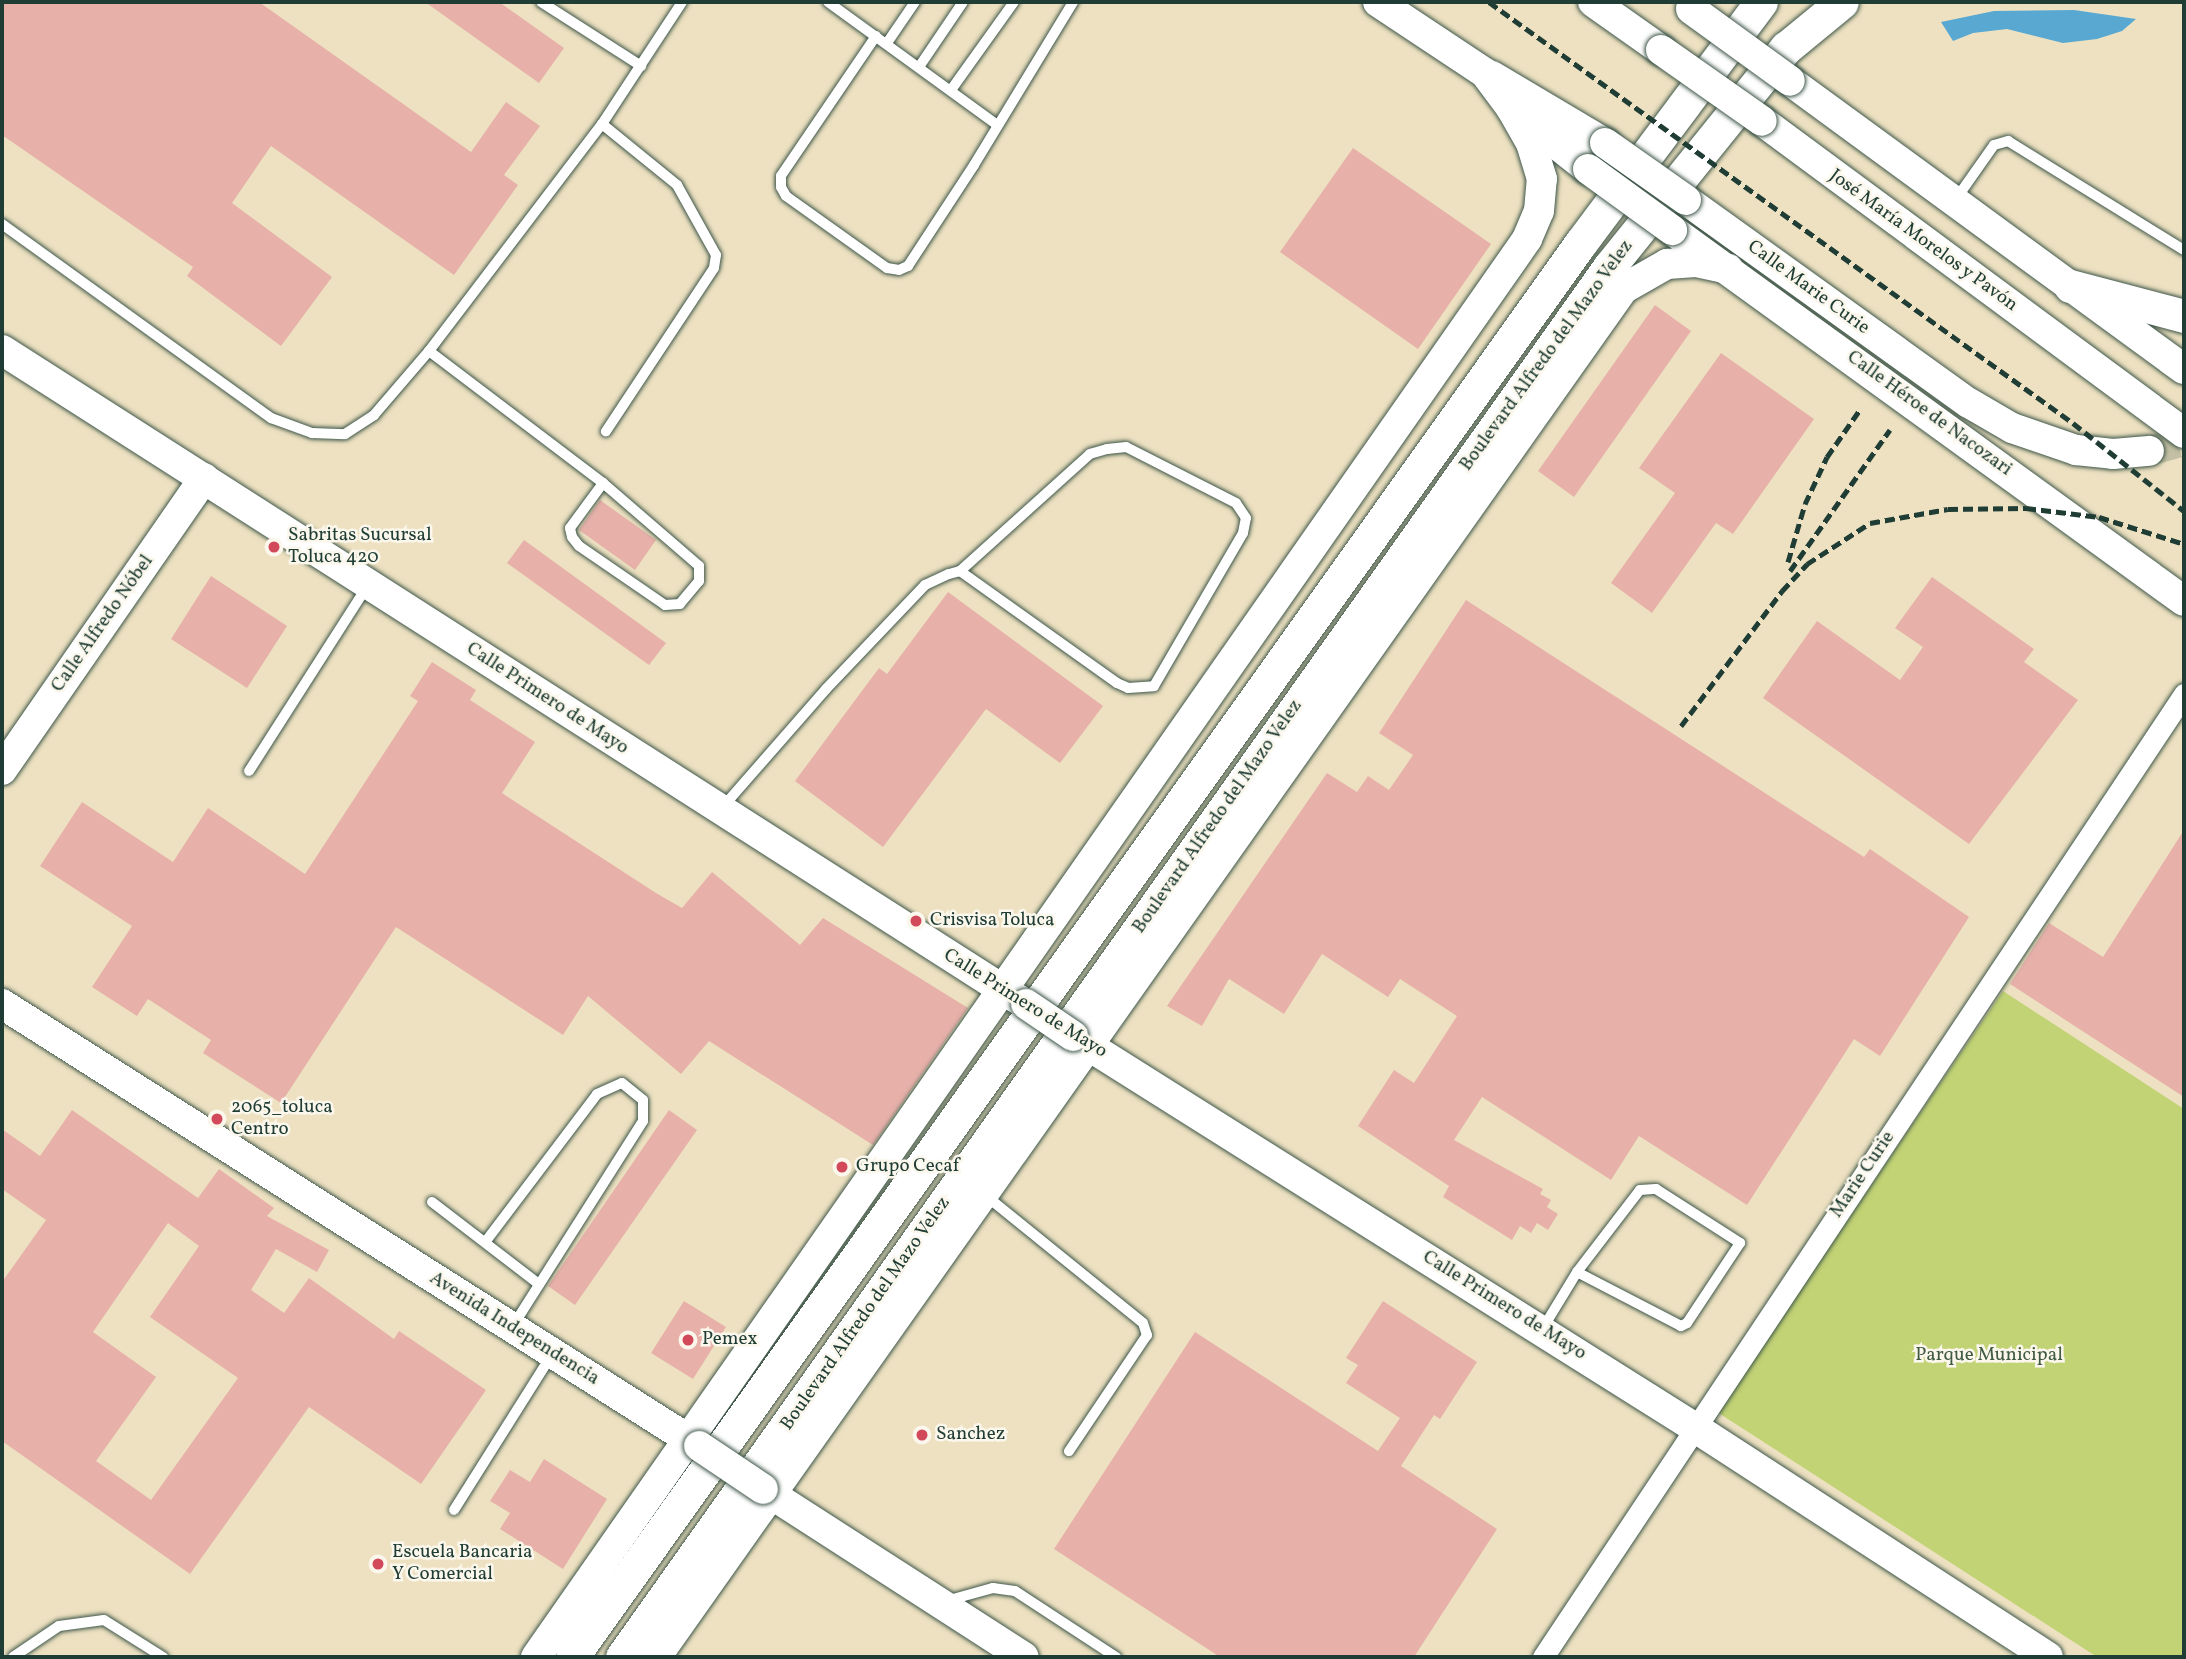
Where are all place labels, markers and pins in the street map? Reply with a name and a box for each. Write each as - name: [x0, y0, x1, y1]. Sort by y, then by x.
- place label: Sabritas Sucursal Toluca 420: [288, 525, 432, 569]
- marker: Sabritas Sucursal Toluca 420: [266, 539, 282, 555]
- place label: Crisvisa Toluca: [930, 910, 1055, 932]
- marker: Crisvisa Toluca: [908, 913, 924, 929]
- place label: 2065_toluca Centro: [231, 1097, 333, 1141]
- marker: 2065_toluca Centro: [209, 1111, 225, 1127]
- place label: Grupo Cecaf: [856, 1156, 959, 1178]
- marker: Grupo Cecaf: [834, 1159, 850, 1175]
- place label: Pemex: [702, 1329, 757, 1351]
- marker: Pemex: [680, 1332, 696, 1348]
- place label: Sanchez: [936, 1424, 1005, 1446]
- marker: Sanchez: [914, 1427, 930, 1443]
- place label: Escuela Bancaria Y Comercial: [392, 1542, 532, 1586]
- marker: Escuela Bancaria Y Comercial: [370, 1556, 386, 1572]

